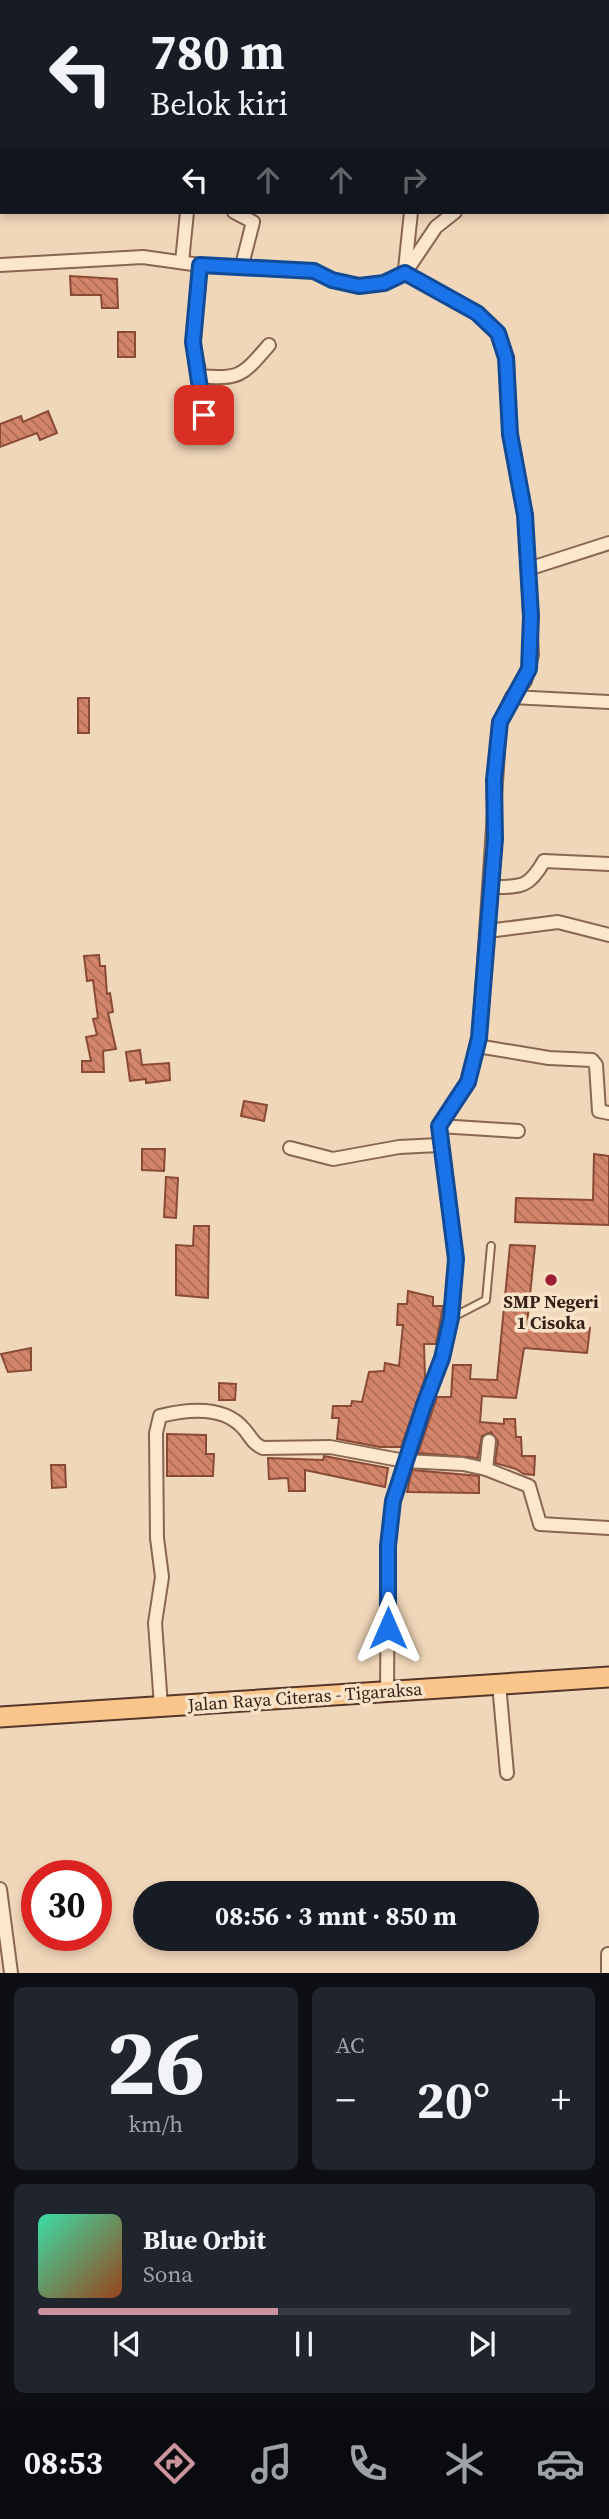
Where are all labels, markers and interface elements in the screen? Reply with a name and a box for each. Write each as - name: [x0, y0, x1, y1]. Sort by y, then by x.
- text: 780 m: [150, 18, 285, 85]
- icon: left: [35, 28, 126, 119]
- text: Belok kiri: [150, 82, 288, 126]
- icon: left: [176, 161, 214, 199]
- icon: ahead: [249, 161, 287, 199]
- icon: ahead: [322, 161, 360, 199]
- icon: right: [395, 161, 433, 199]
- pin: [174, 385, 234, 445]
- icon: arrive: [185, 396, 223, 434]
- marker: SMP Negeri 1 Cisoka: [543, 1272, 559, 1288]
- place label: SMP Negeri 1 Cisoka: [503, 1289, 599, 1335]
- position arrow: [351, 1591, 425, 1665]
- street label: Jalan Raya Citeras - Tigaraksa: [186, 1676, 424, 1717]
- speed limit sign: 30: [21, 1860, 112, 1951]
- text: 08:56 · 3 mnt · 850 m: [215, 1898, 457, 1934]
- text: 26: [106, 2000, 205, 2124]
- text: AC: [336, 2029, 364, 2061]
- text: 20°: [417, 2064, 490, 2135]
- text: −: [336, 2074, 356, 2126]
- text: +: [551, 2074, 571, 2126]
- text: km/h: [128, 2108, 183, 2140]
- text: Blue Orbit: [143, 2222, 266, 2258]
- text: Sona: [143, 2258, 193, 2290]
- icon: previous: [108, 2325, 146, 2363]
- icon: pause: [285, 2325, 323, 2363]
- icon: next: [463, 2325, 501, 2363]
- icon: directions: [150, 2439, 199, 2488]
- icon: music: [247, 2439, 296, 2488]
- icon: phone: [343, 2439, 392, 2488]
- icon: climate: [440, 2439, 489, 2488]
- icon: car: [536, 2439, 585, 2488]
- text: 08:53: [24, 2441, 103, 2485]

